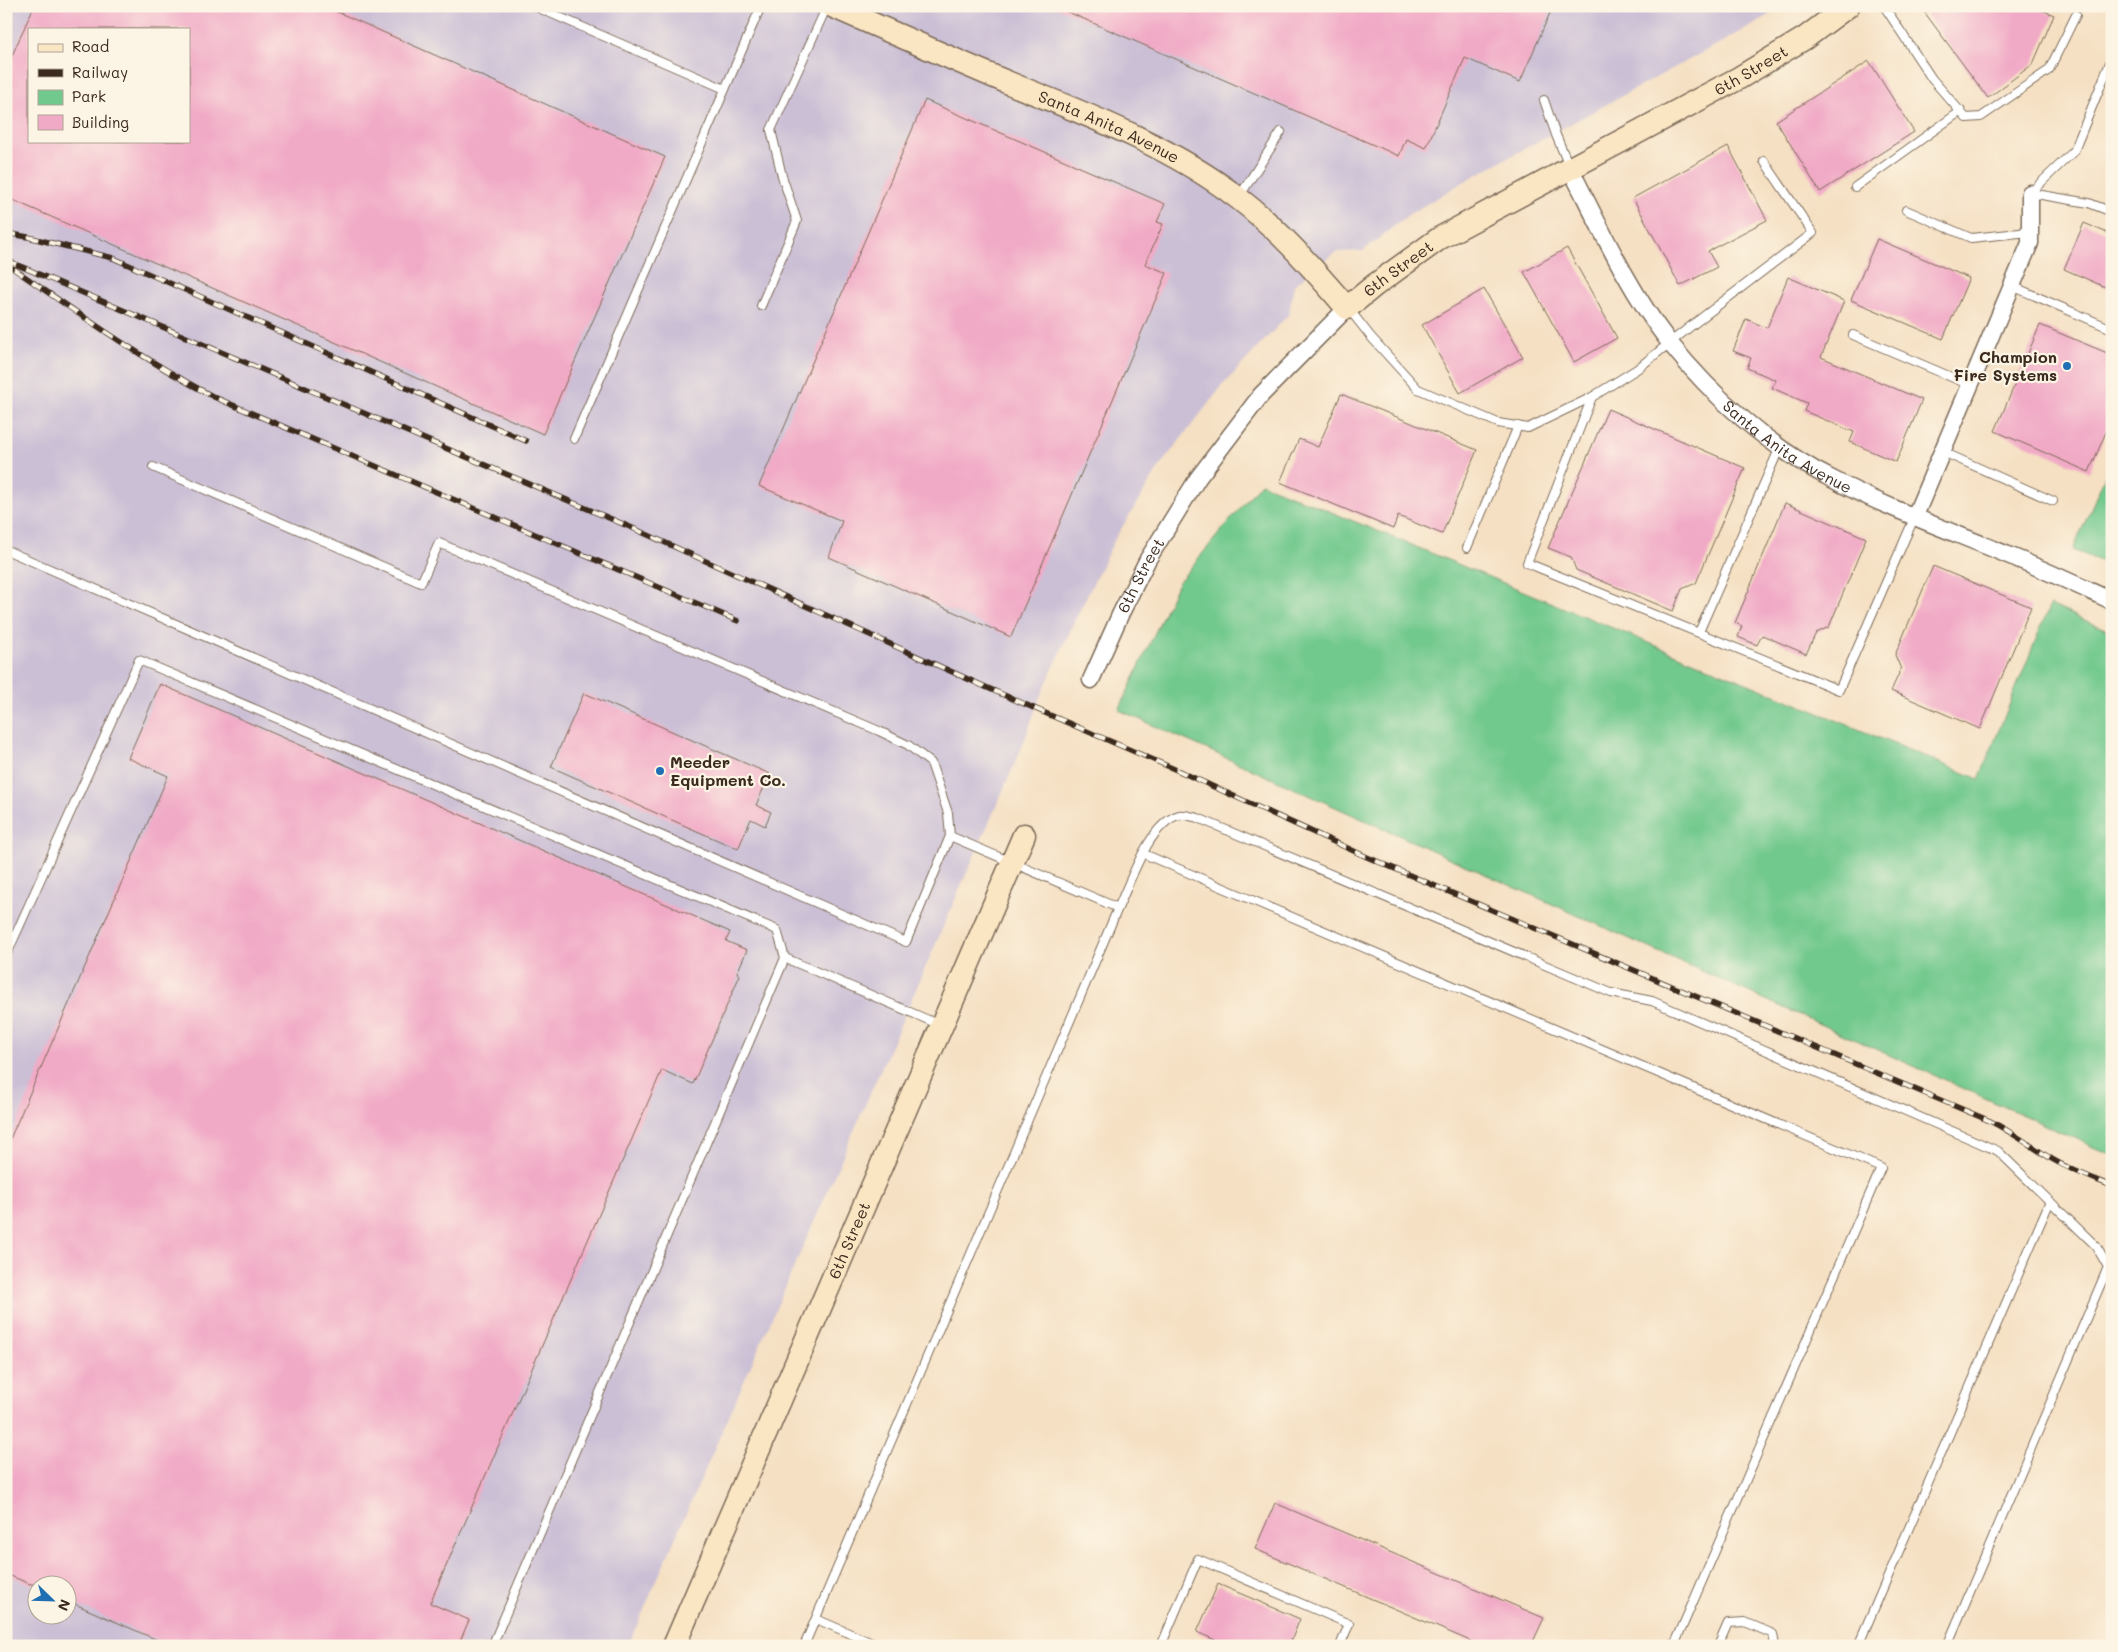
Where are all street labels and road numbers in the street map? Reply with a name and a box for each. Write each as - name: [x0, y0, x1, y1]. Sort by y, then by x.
- street label: 6th Street: [1710, 40, 1791, 99]
- street label: Santa Anita Avenue: [1036, 85, 1183, 167]
- street label: 6th Street: [1358, 235, 1437, 301]
- street label: Santa Anita Avenue: [1719, 395, 1856, 498]
- street label: 6th Street: [1112, 534, 1169, 616]
- street label: 6th Street: [823, 1198, 875, 1282]

